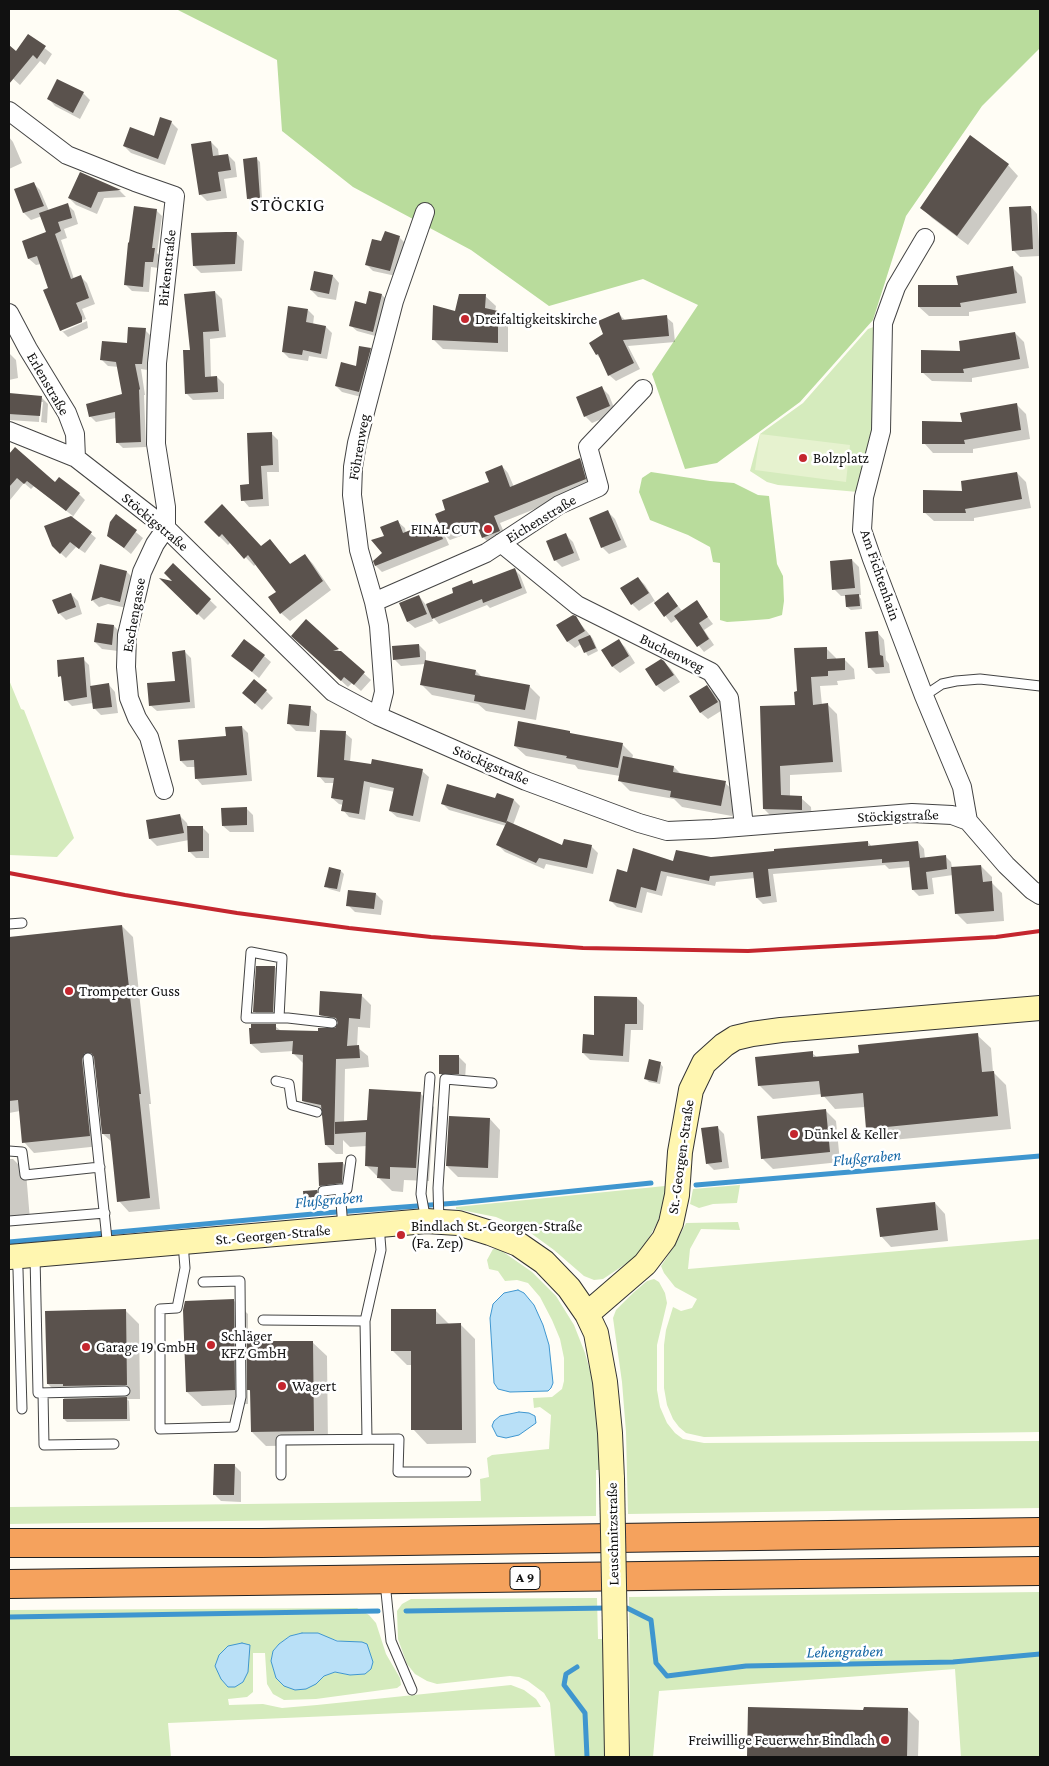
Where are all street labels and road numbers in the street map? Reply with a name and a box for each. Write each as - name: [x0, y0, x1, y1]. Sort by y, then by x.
- street label: Birkenstraße: [154, 229, 180, 307]
- street label: Erlenstraße: [23, 349, 73, 419]
- street label: Föhrenweg: [344, 412, 374, 482]
- street label: Stöckigstraße: [118, 489, 192, 555]
- street label: Eichenstraße: [503, 491, 579, 547]
- street label: Am Fichtenhain: [856, 527, 904, 623]
- street label: Eschengasse: [119, 576, 149, 654]
- street label: Buchenweg: [637, 630, 707, 676]
- street label: Stöckigstraße: [450, 741, 532, 789]
- street label: Stöckigstraße: [857, 806, 939, 826]
- street label: St.-Georgen-Straße: [664, 1099, 698, 1215]
- street label: St.-Georgen-Straße: [215, 1221, 331, 1249]
- street label: Leuschnitzstraße: [603, 1482, 623, 1586]
- road number: A 9: [510, 1566, 540, 1590]

